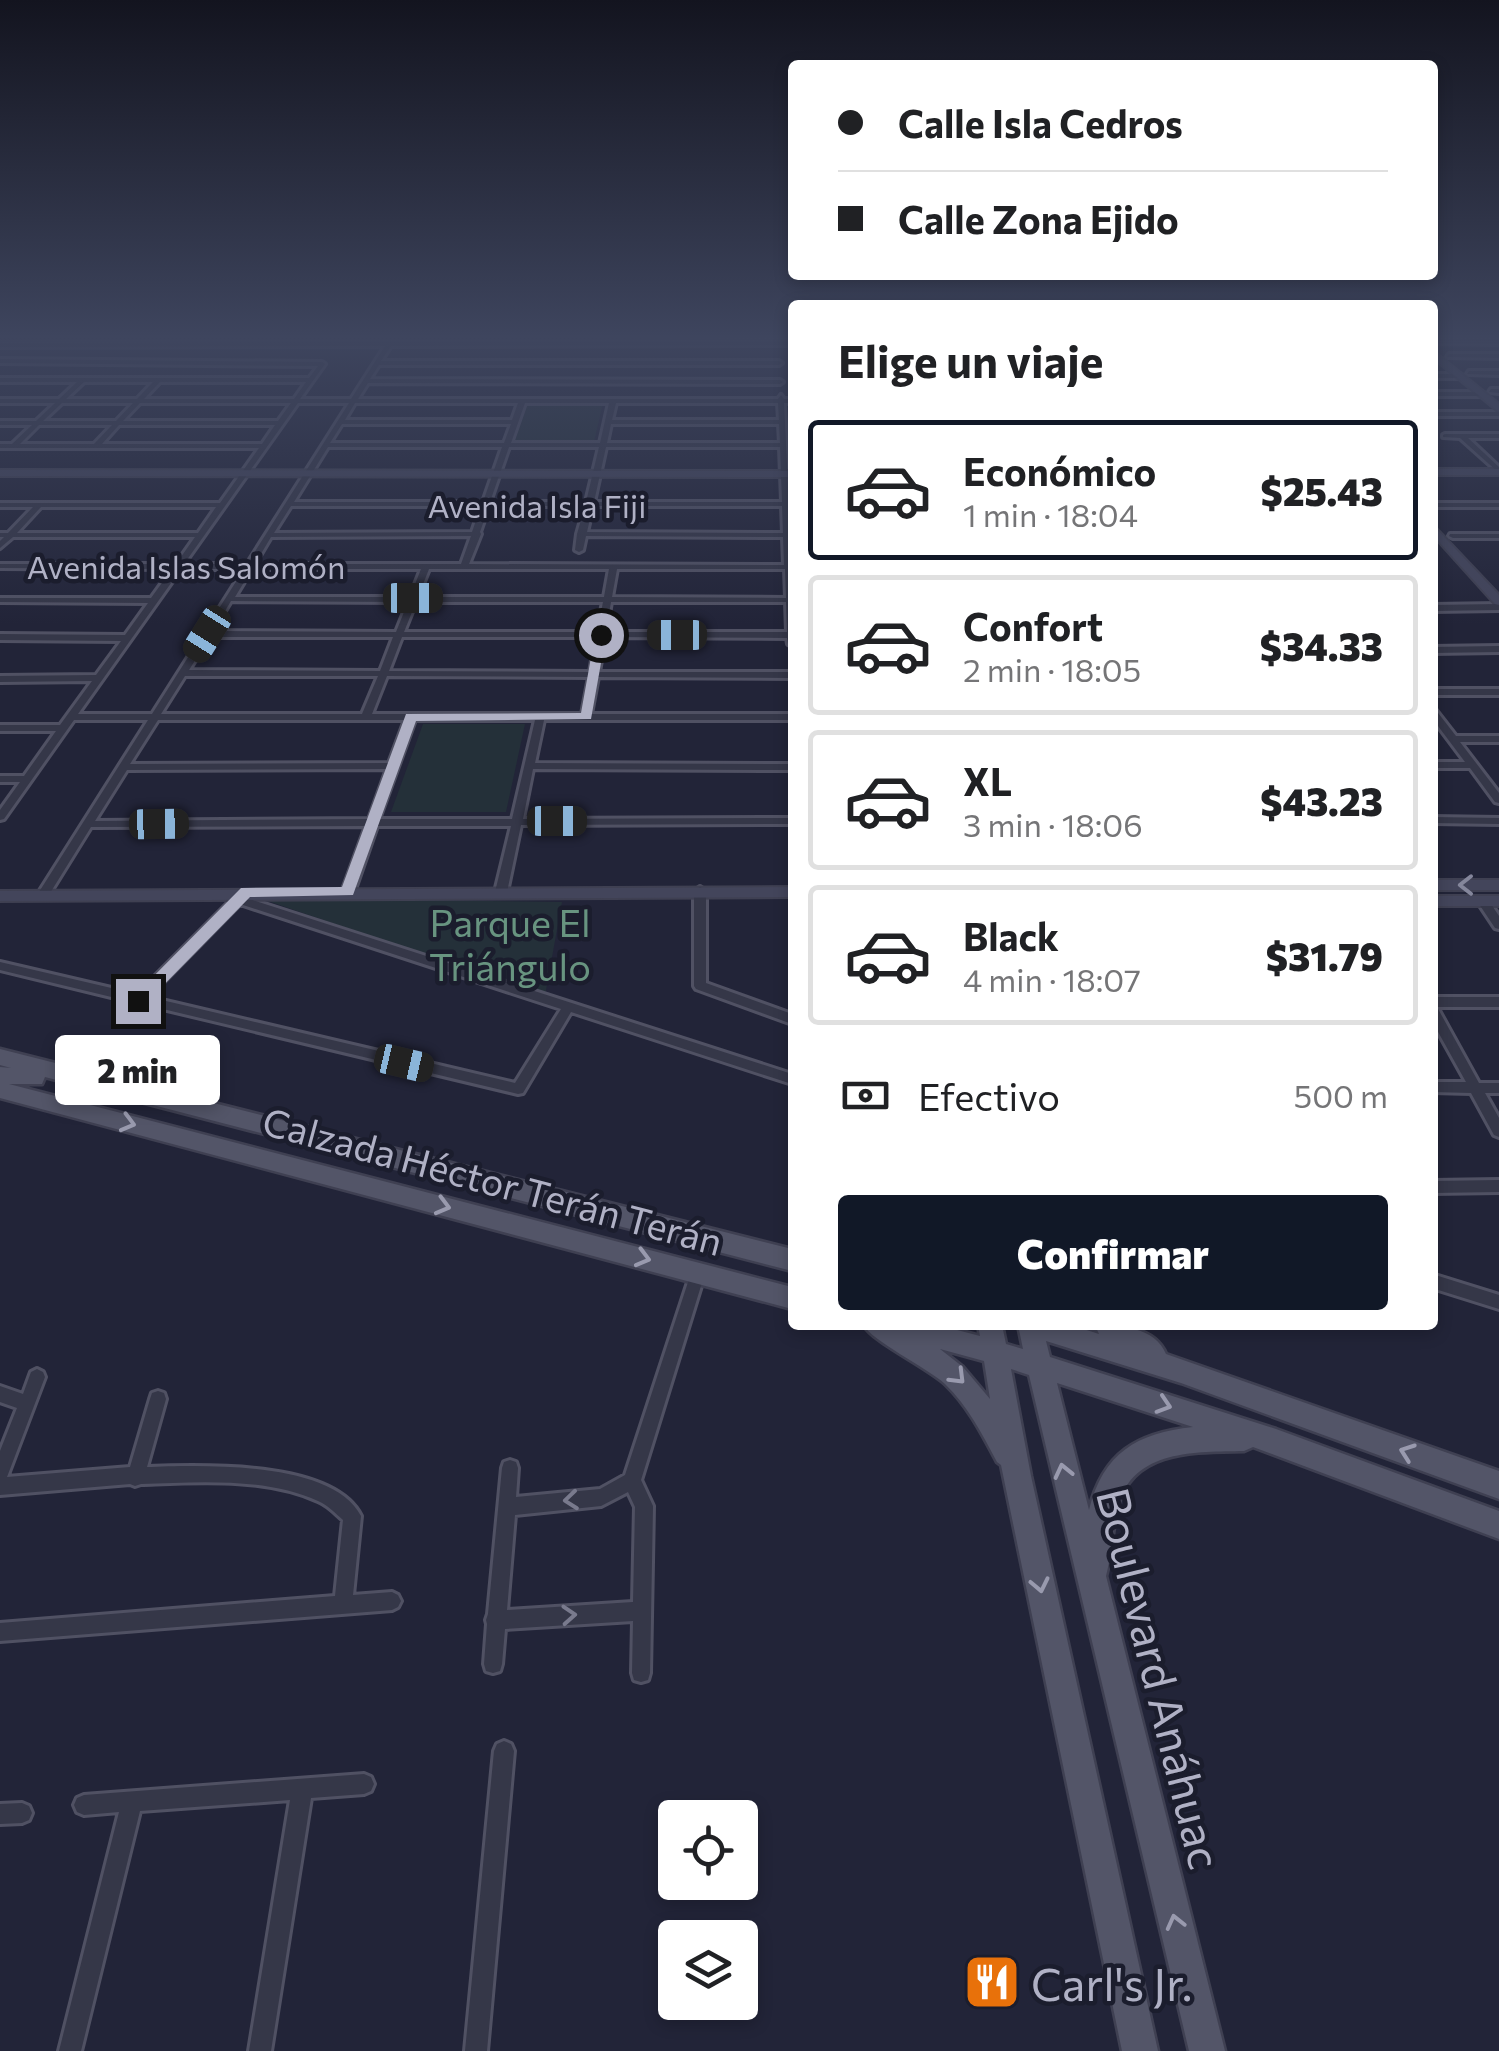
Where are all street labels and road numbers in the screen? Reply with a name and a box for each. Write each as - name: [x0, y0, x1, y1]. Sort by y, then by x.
- street label: Avenida Isla Fiji: [428, 485, 646, 525]
- street label: Avenida Islas Salomón: [27, 546, 345, 586]
- street label: Calzada Héctor Terán Terán: [258, 1096, 728, 1264]
- street label: Boulevard Anáhuac: [1087, 1482, 1235, 1874]

